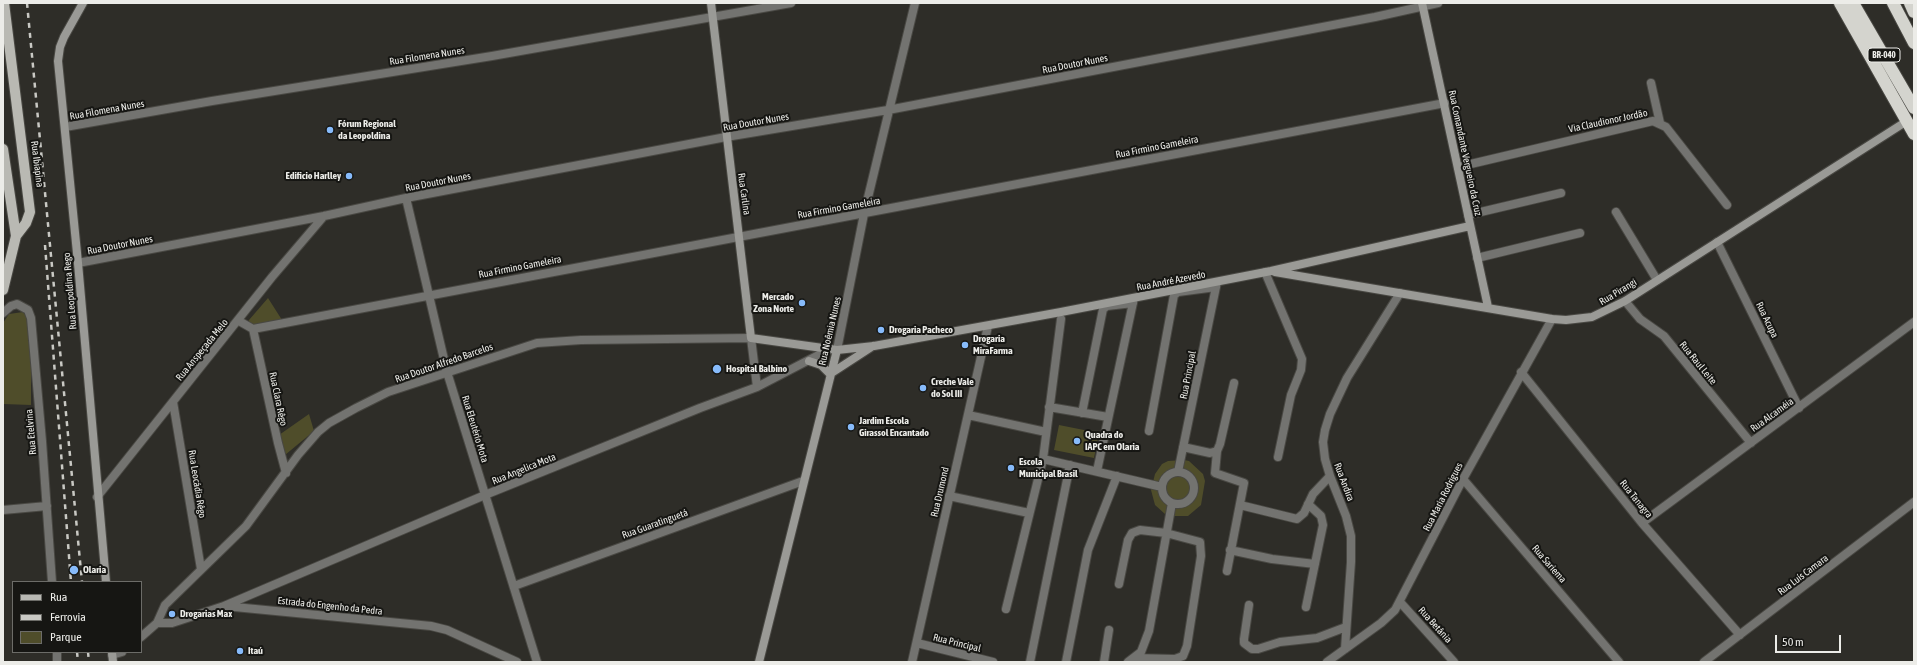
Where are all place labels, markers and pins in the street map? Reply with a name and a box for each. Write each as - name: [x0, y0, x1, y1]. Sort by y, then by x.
- place label: Fórum Regional da Leopoldina: [338, 118, 396, 142]
- marker: Fórum Regional da Leopoldina: [325, 125, 335, 135]
- place label: Edificio Harlley: [285, 170, 341, 182]
- marker: Edificio Harlley: [344, 171, 354, 181]
- place label: Mercado Zona Norte: [753, 291, 794, 314]
- marker: Mercado Zona Norte: [797, 298, 807, 308]
- place label: Drogaria Pacheco: [889, 324, 953, 336]
- marker: Drogaria Pacheco: [876, 325, 886, 335]
- place label: Drogaria MiraFarma: [973, 333, 1013, 356]
- marker: Drogaria MiraFarma: [960, 340, 970, 350]
- marker: Hospital Balbino: [711, 363, 723, 375]
- place label: Hospital Balbino: [726, 363, 787, 375]
- place label: Creche Vale do Sol III: [931, 376, 974, 400]
- marker: Creche Vale do Sol III: [918, 383, 928, 393]
- place label: Jardim Escola Girassol Encantado: [859, 415, 929, 438]
- marker: Jardim Escola Girassol Encantado: [846, 422, 856, 432]
- place label: Quadra do IAPC em Olaria: [1085, 429, 1139, 452]
- marker: Quadra do IAPC em Olaria: [1072, 436, 1082, 446]
- place label: Escola Municipal Brasil: [1019, 456, 1078, 480]
- marker: Escola Municipal Brasil: [1006, 463, 1016, 473]
- marker: Olaria: [68, 564, 80, 576]
- place label: Olaria: [83, 564, 106, 576]
- place label: Drogarias Max: [180, 608, 232, 620]
- marker: Drogarias Max: [167, 609, 177, 619]
- place label: Itaú: [248, 645, 263, 657]
- marker: Itaú: [235, 646, 245, 656]

